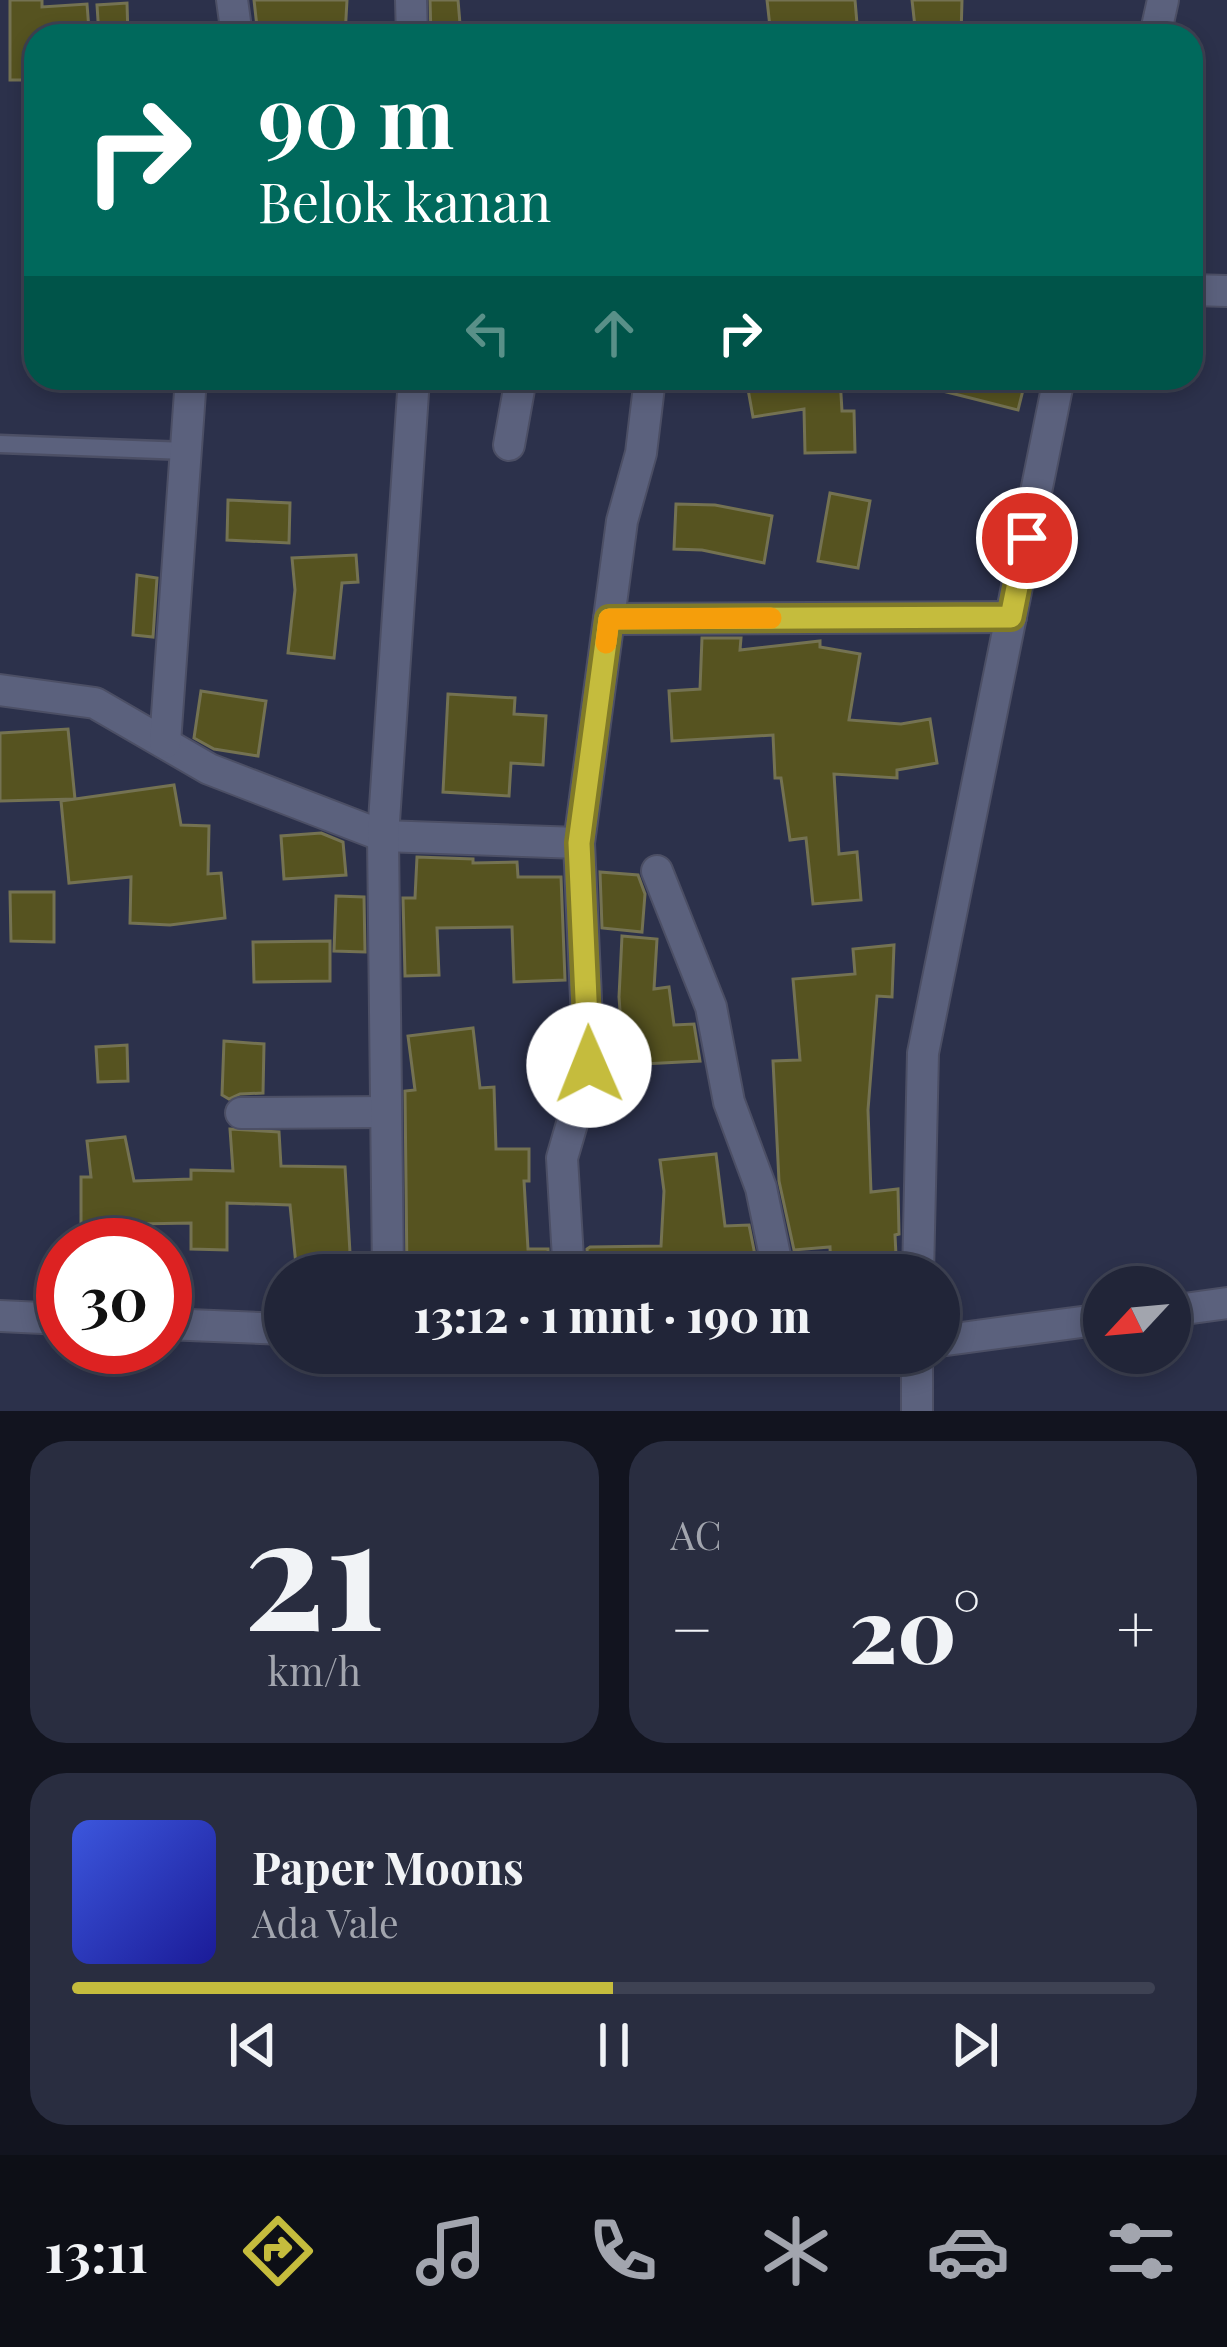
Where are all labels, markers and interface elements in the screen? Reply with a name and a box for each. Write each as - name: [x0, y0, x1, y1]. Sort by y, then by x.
- text: 90 m: [258, 58, 454, 170]
- icon: right: [60, 72, 216, 228]
- text: Belok kanan: [258, 165, 551, 237]
- icon: left: [455, 300, 521, 366]
- icon: ahead: [581, 300, 647, 366]
- icon: right: [707, 300, 773, 366]
- pin: [976, 487, 1078, 589]
- icon: arrive: [994, 505, 1060, 571]
- position arrow: [526, 1002, 652, 1128]
- speed limit sign: 30: [36, 1218, 192, 1374]
- north arrow: [1083, 1266, 1191, 1374]
- map controls: [1083, 1266, 1191, 1374]
- text: 13:12 · 1 mnt · 190 m: [414, 1284, 810, 1344]
- text: 21: [244, 1462, 385, 1670]
- text: AC: [671, 1508, 722, 1560]
- text: 20°: [849, 1567, 980, 1687]
- text: −: [671, 1583, 713, 1671]
- text: +: [1116, 1583, 1155, 1671]
- text: km/h: [267, 1644, 361, 1696]
- text: Paper Moons: [252, 1836, 524, 1896]
- text: Ada Vale: [252, 1896, 399, 1948]
- icon: previous: [220, 2012, 286, 2078]
- icon: pause: [581, 2012, 647, 2078]
- icon: next: [942, 2012, 1008, 2078]
- icon: directions: [236, 2209, 320, 2293]
- icon: music: [409, 2209, 493, 2293]
- icon: phone: [581, 2209, 665, 2293]
- icon: climate: [754, 2209, 838, 2293]
- icon: car: [926, 2209, 1010, 2293]
- icon: filters: [1099, 2209, 1183, 2293]
- text: 13:11: [44, 2215, 148, 2287]

